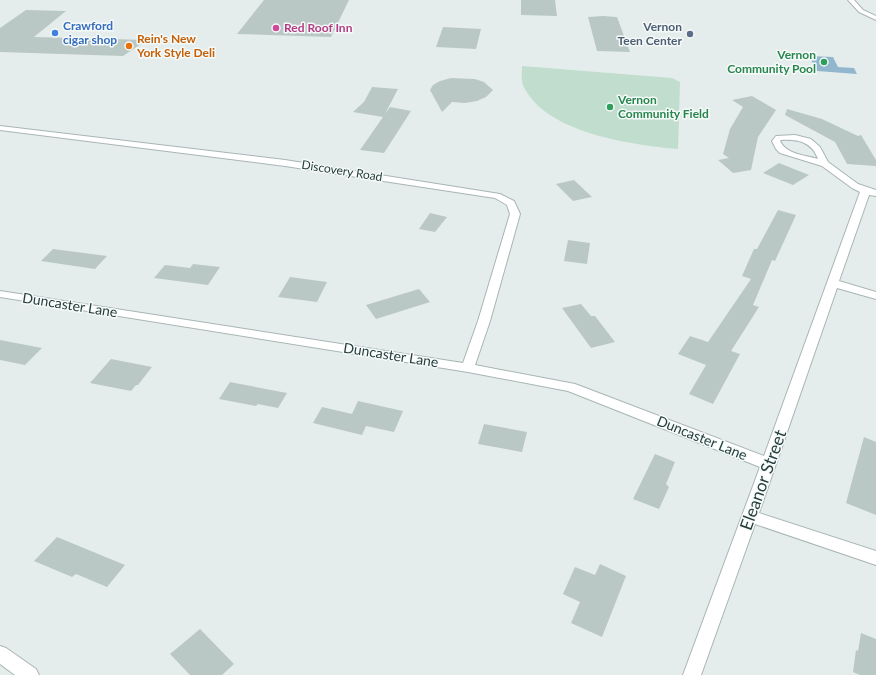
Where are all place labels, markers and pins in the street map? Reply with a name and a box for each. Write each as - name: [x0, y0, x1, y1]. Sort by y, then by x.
- place label: Crawford cigar shop: [63, 18, 117, 47]
- place label: Vernon Teen Center: [618, 19, 683, 48]
- place label: Red Roof Inn: [284, 20, 353, 35]
- marker: Red Roof Inn: [271, 23, 281, 33]
- marker: Crawford cigar shop: [50, 28, 60, 38]
- marker: Vernon Teen Center: [685, 29, 695, 39]
- place label: Rein's New York Style Deli: [136, 31, 215, 60]
- marker: Rein's New York Style Deli: [124, 41, 134, 51]
- place label: Vernon Community Pool: [727, 47, 816, 76]
- marker: Vernon Community Pool: [819, 57, 829, 67]
- place label: Vernon Community Field: [617, 92, 709, 121]
- marker: Vernon Community Field: [605, 102, 615, 112]

